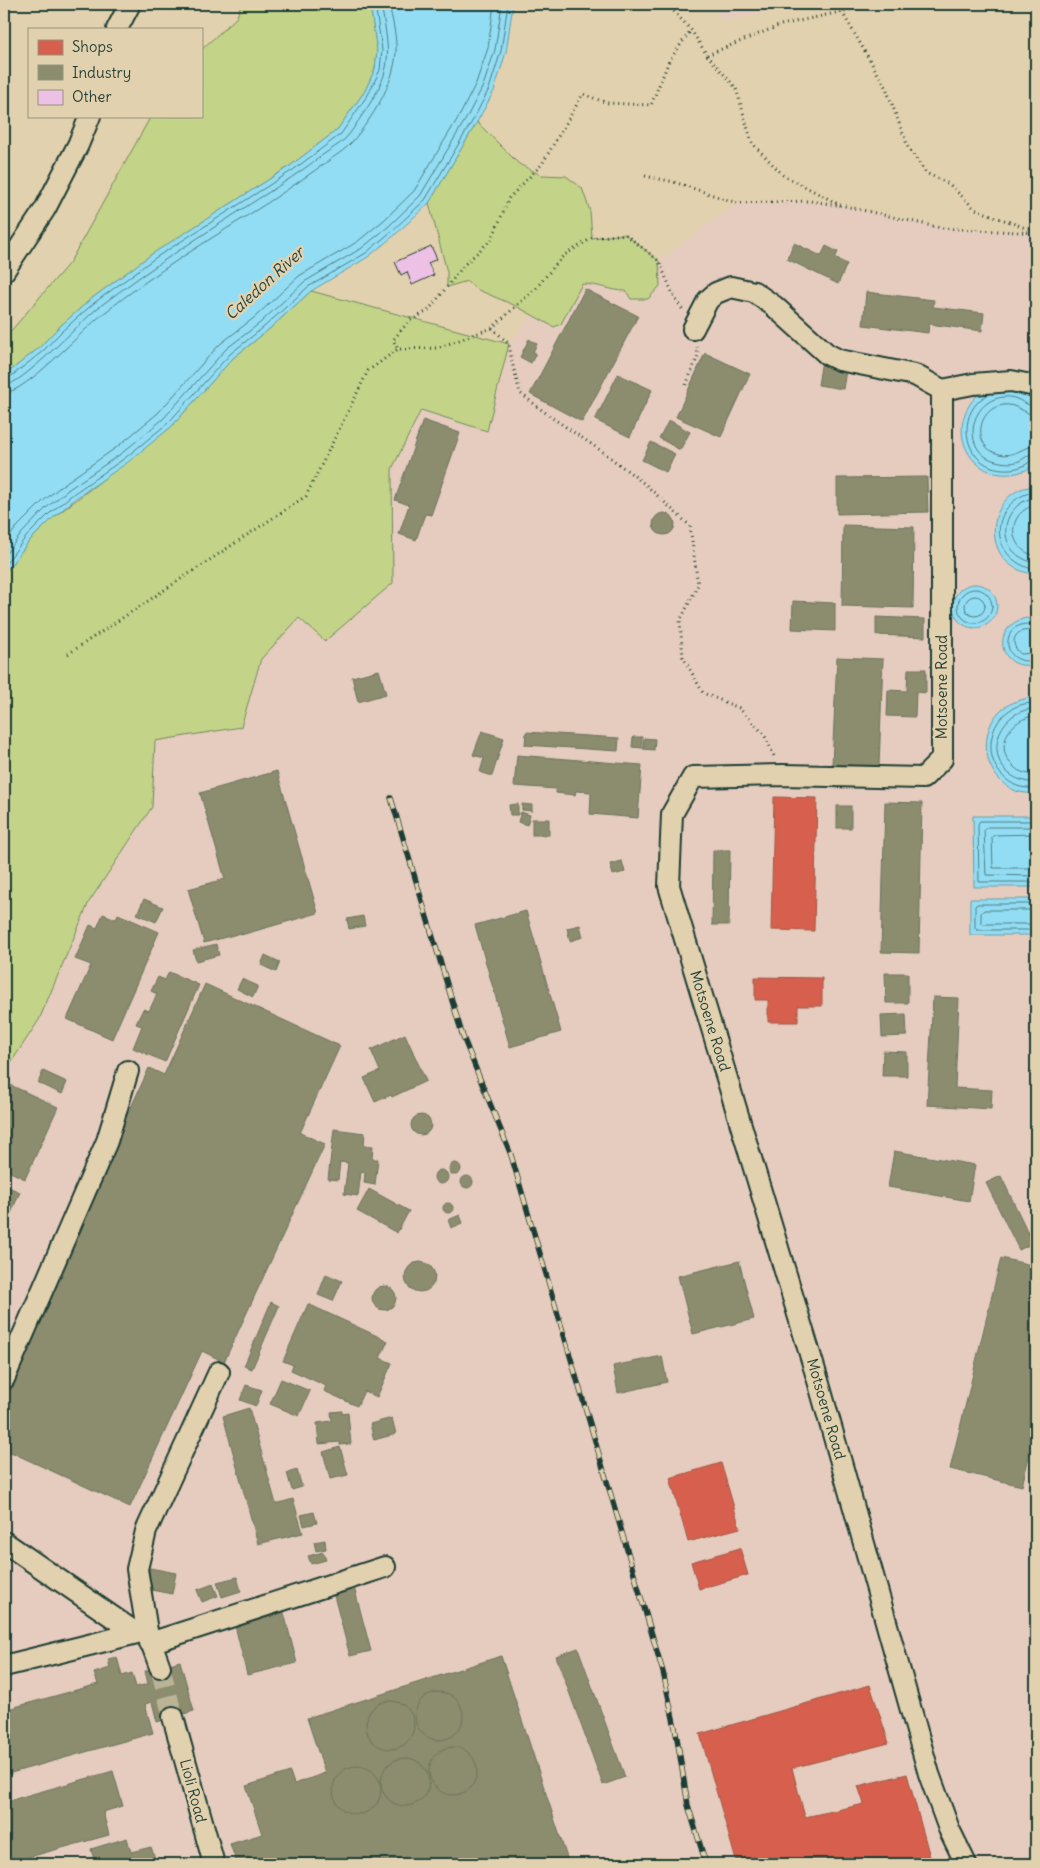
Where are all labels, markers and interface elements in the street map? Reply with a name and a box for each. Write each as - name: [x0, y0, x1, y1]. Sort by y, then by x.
- legend: [28, 28, 202, 118]
- text: Shops: [72, 37, 113, 56]
- text: Industry: [72, 63, 131, 82]
- text: Other: [72, 87, 112, 106]
- water label: Caledon River: [220, 240, 310, 324]
- street label: Motsoene Road: [932, 635, 951, 739]
- street label: Motsoene Road: [686, 968, 735, 1074]
- street label: Motsoene Road: [803, 1356, 850, 1462]
- street label: Lioli Road: [176, 1757, 211, 1825]

